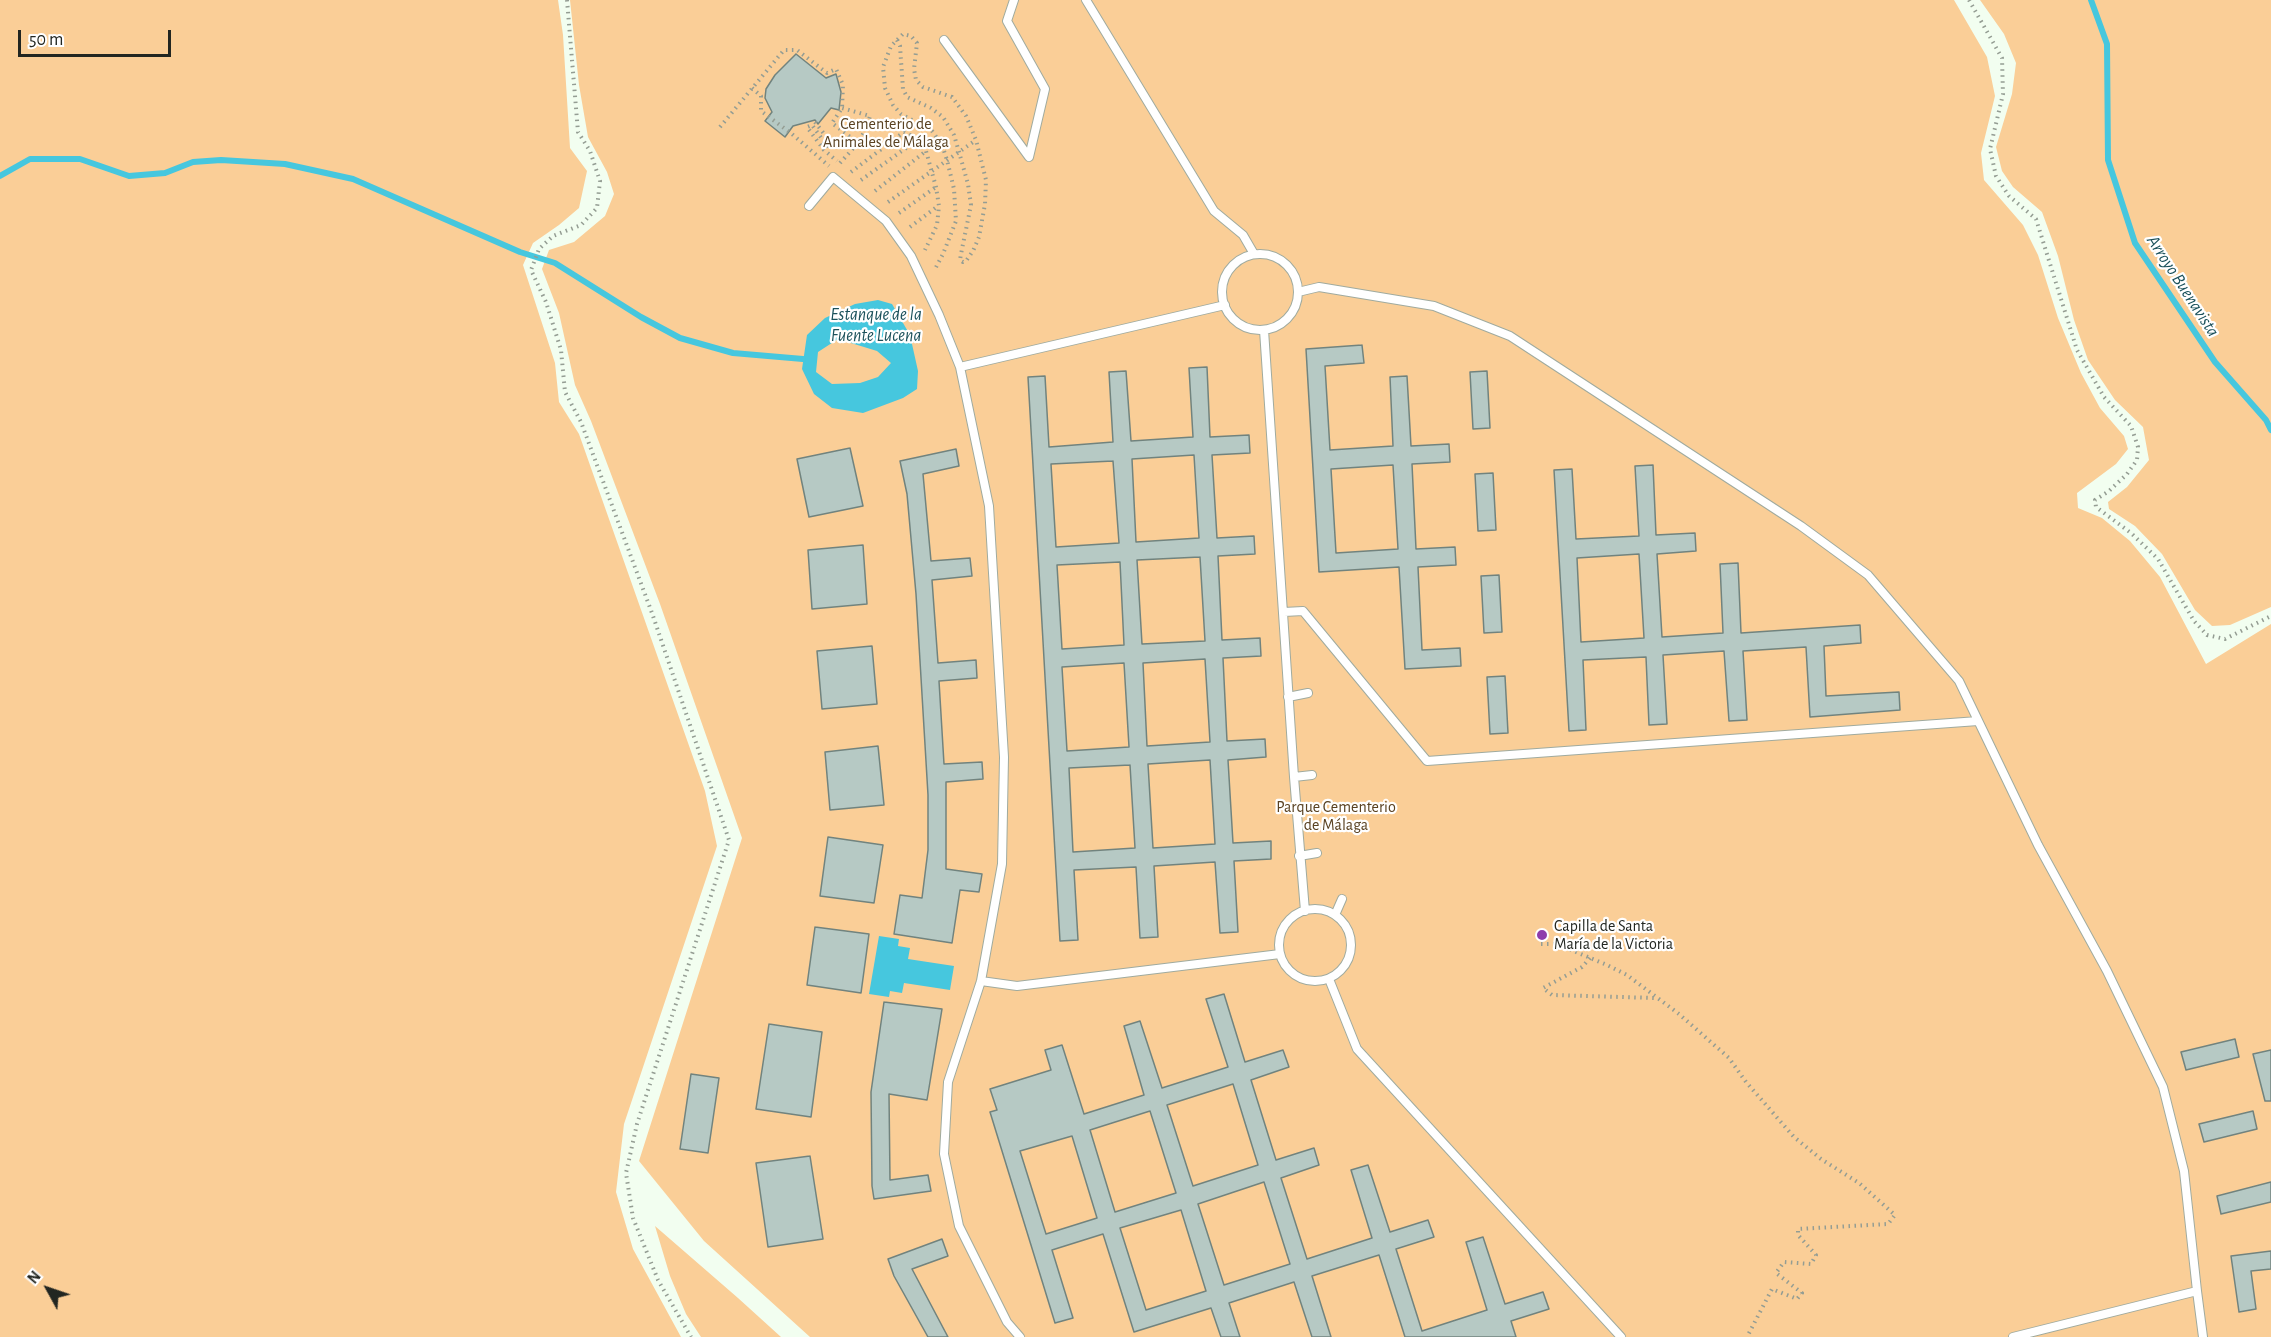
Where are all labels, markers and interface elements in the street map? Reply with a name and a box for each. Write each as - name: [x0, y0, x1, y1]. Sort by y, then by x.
- scale bar: [21, 18, 174, 56]
- text: 50 m: [29, 31, 63, 49]
- park label: Cementerio de Animales de Málaga: [823, 114, 949, 152]
- water label: Arroyo Buenavista: [2142, 231, 2224, 341]
- water label: Estanque de la Fuente Lucena: [830, 304, 922, 346]
- park label: Parque Cementerio de Málaga: [1276, 797, 1396, 835]
- place label: Capilla de Santa María de la Victoria: [1554, 916, 1673, 954]
- marker: Capilla de Santa María de la Victoria: [1535, 928, 1549, 942]
- north arrow: [18, 1259, 78, 1319]
- text: N: [25, 1268, 44, 1287]

